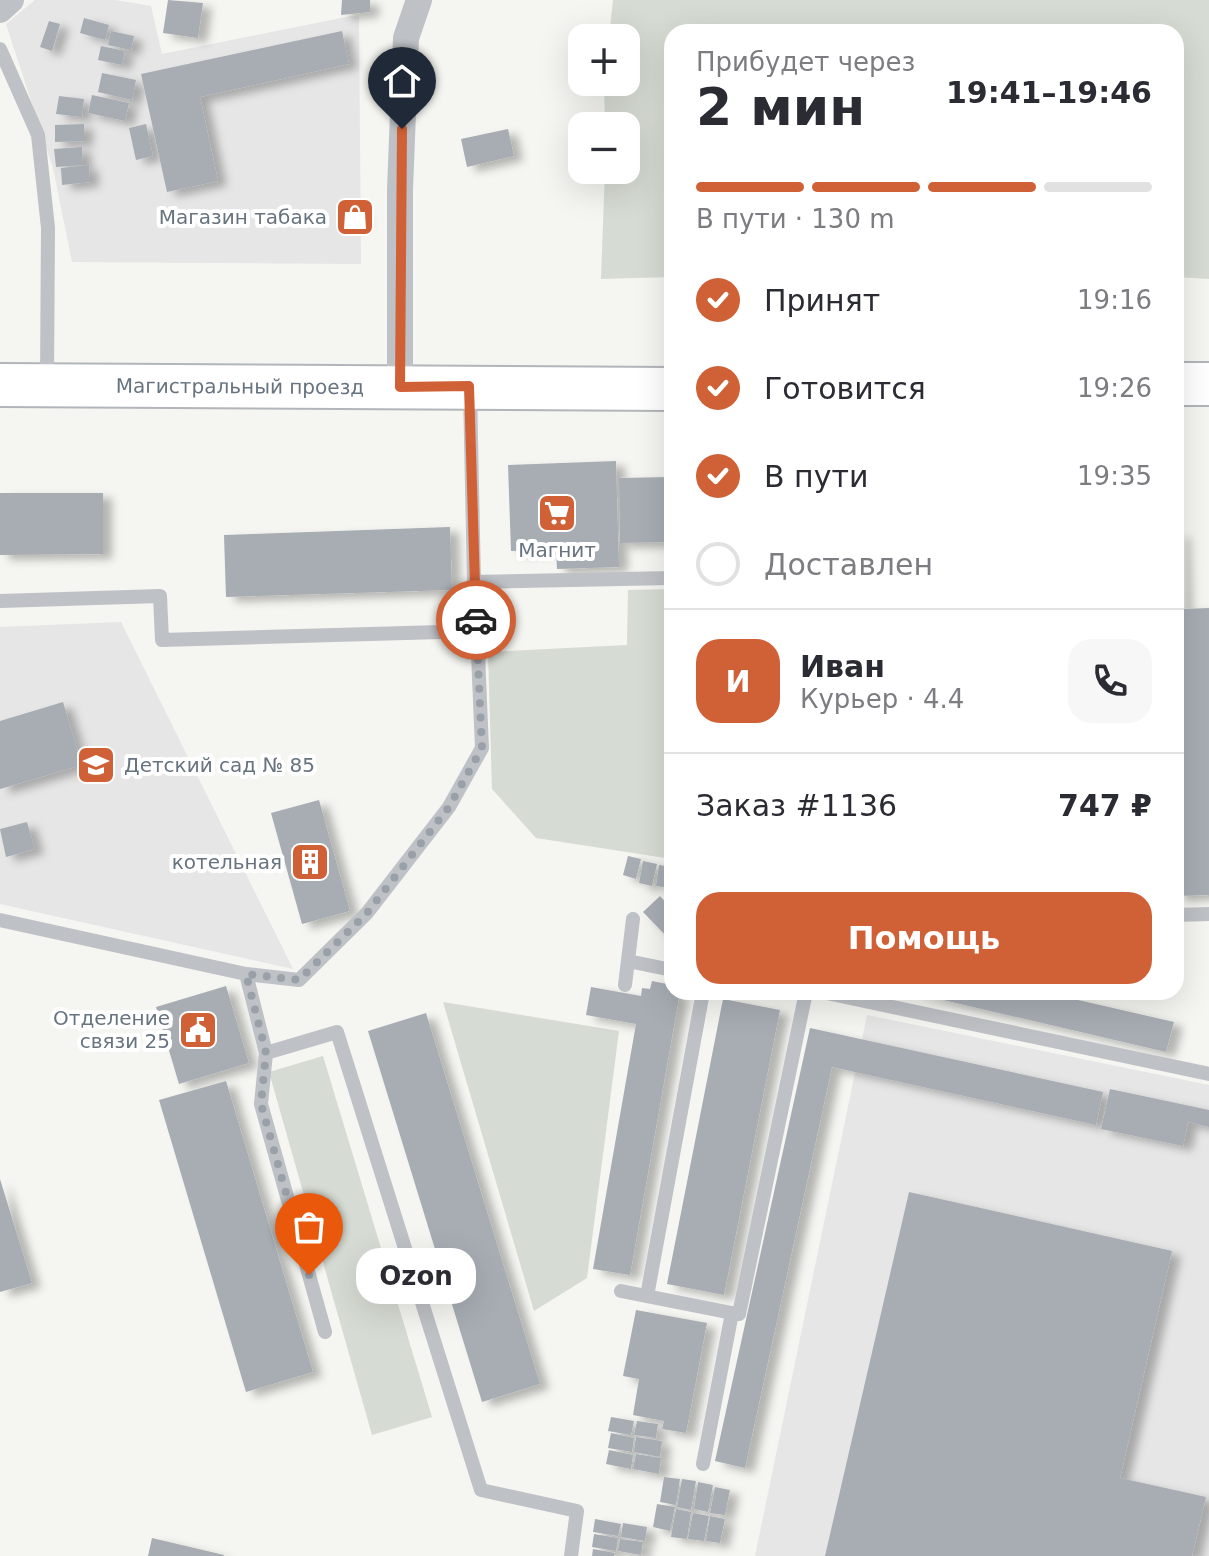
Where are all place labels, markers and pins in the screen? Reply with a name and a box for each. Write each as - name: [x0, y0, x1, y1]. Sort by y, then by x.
- pin: [368, 47, 436, 129]
- shop icon: Магазин табака: [334, 196, 376, 238]
- place label: Магазин табака: [159, 205, 327, 229]
- supermarket icon: Магнит: [536, 492, 578, 534]
- place label: Магнит: [518, 538, 596, 562]
- school or university icon: Детский сад № 85: [75, 744, 117, 786]
- place label: Детский сад № 85: [124, 753, 315, 777]
- building icon: котельная: [289, 841, 331, 883]
- place label: котельная: [172, 850, 282, 874]
- place label: Отделение связи 25: [53, 1006, 170, 1053]
- public building icon: Отделение связи 25: [177, 1009, 219, 1051]
- pin: [275, 1193, 343, 1275]
- callout: Ozon: [357, 1247, 477, 1303]

